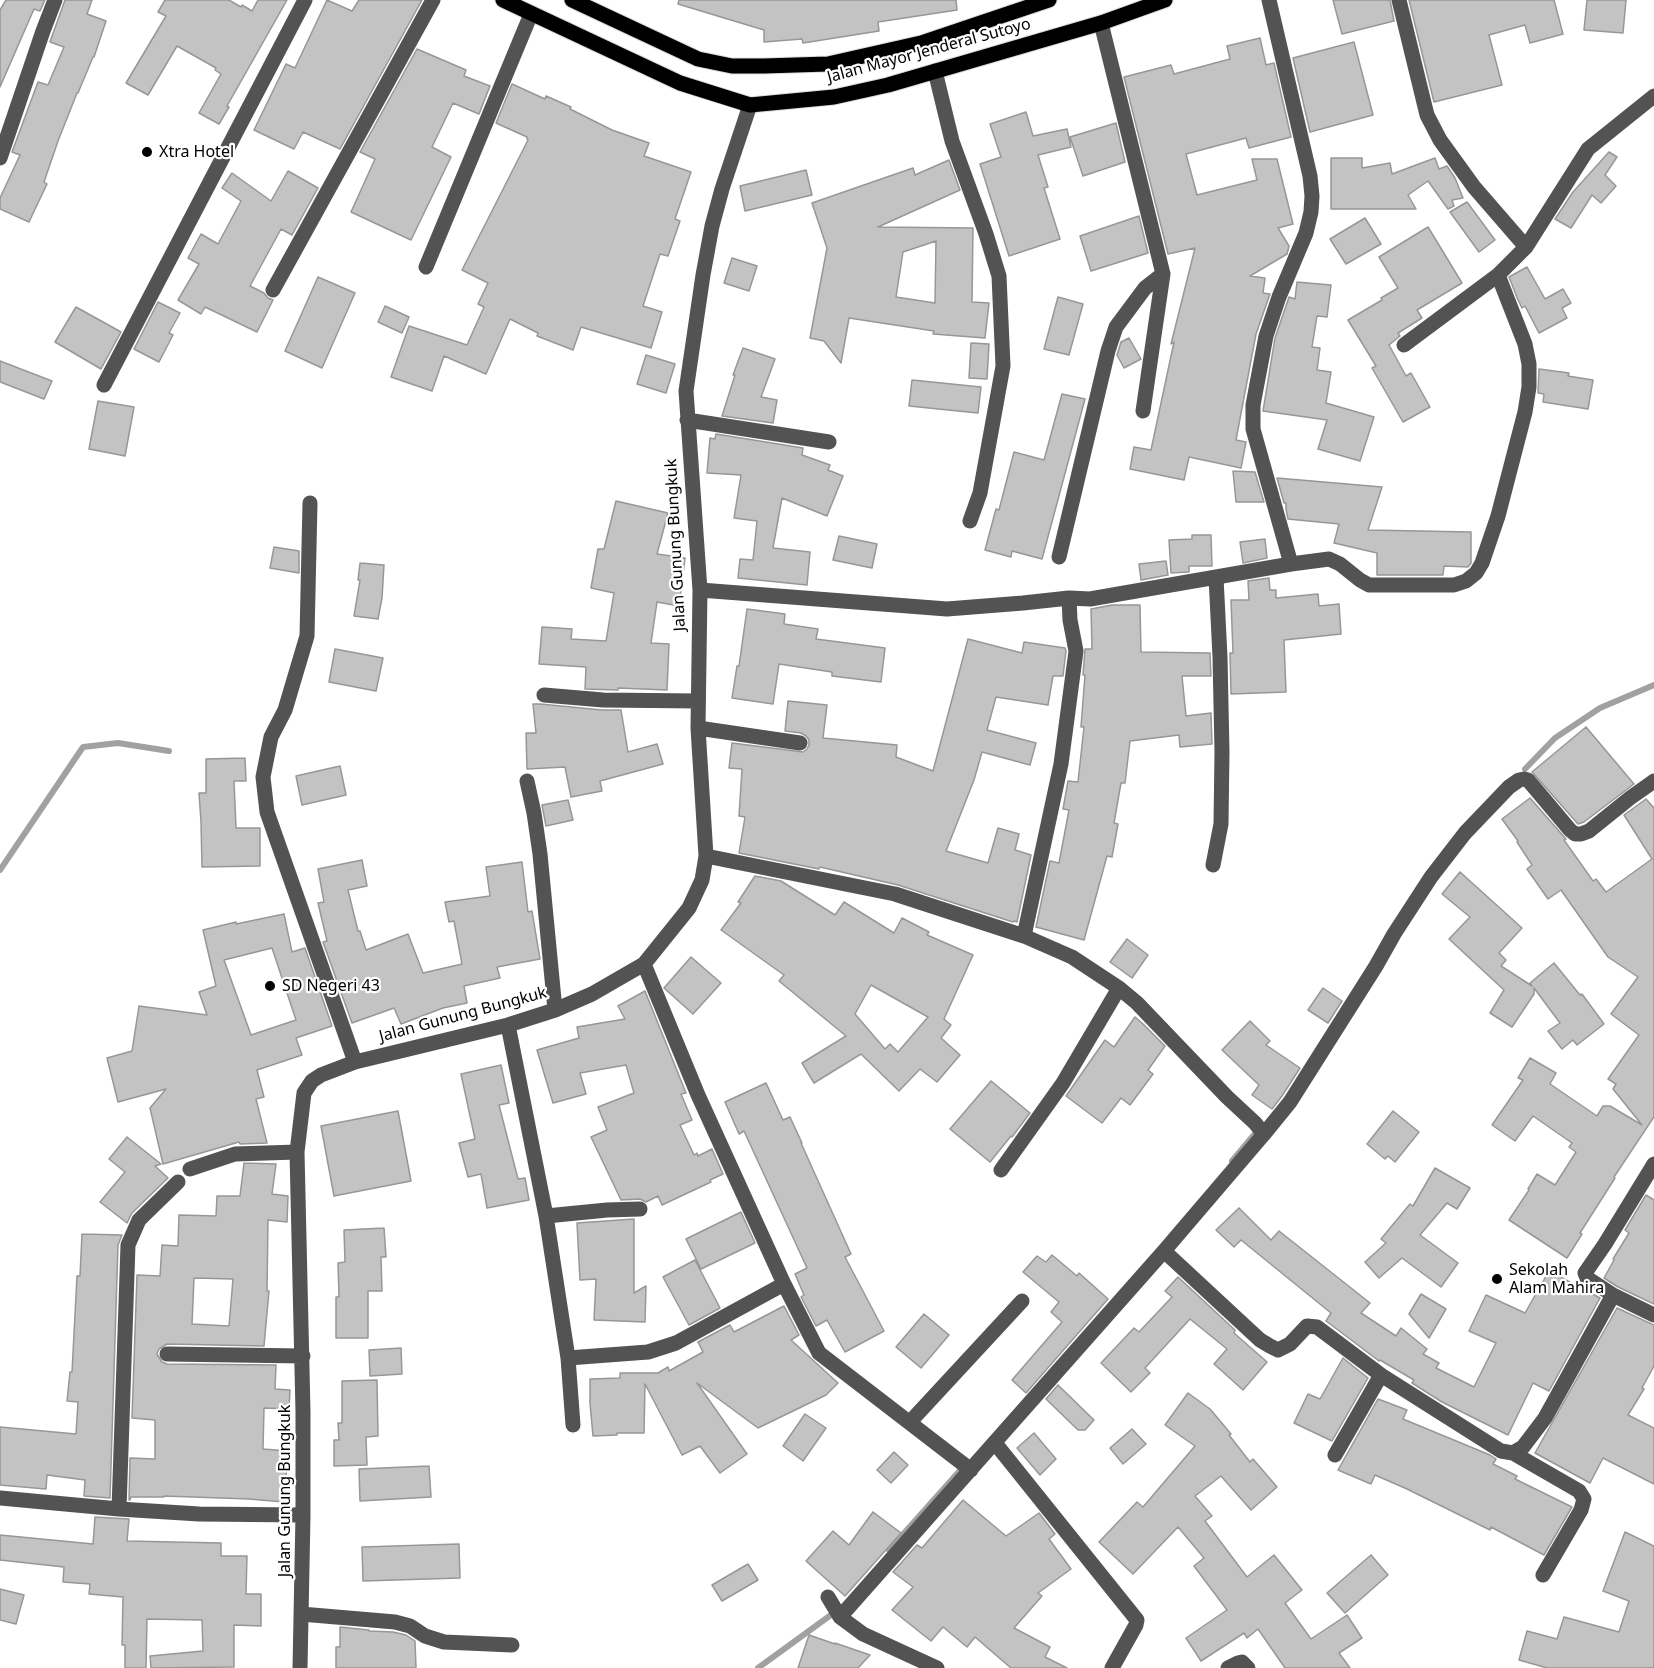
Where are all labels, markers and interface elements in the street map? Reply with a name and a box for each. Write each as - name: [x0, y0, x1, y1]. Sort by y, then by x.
- street label: Jalan Mayor Jenderal Sutoyo: [825, 15, 1033, 87]
- place label: Xtra Hotel: [159, 142, 234, 162]
- marker: Xtra Hotel: [140, 145, 154, 159]
- street label: Jalan Gunung Bungkuk: [662, 458, 690, 632]
- place label: SD Negeri 43: [282, 976, 380, 996]
- marker: SD Negeri 43: [263, 979, 277, 993]
- street label: Jalan Gunung Bungkuk: [377, 983, 549, 1047]
- place label: Sekolah Alam Mahira: [1509, 1260, 1604, 1298]
- marker: Sekolah Alam Mahira: [1490, 1272, 1504, 1286]
- street label: Jalan Gunung Bungkuk: [275, 1405, 295, 1577]

